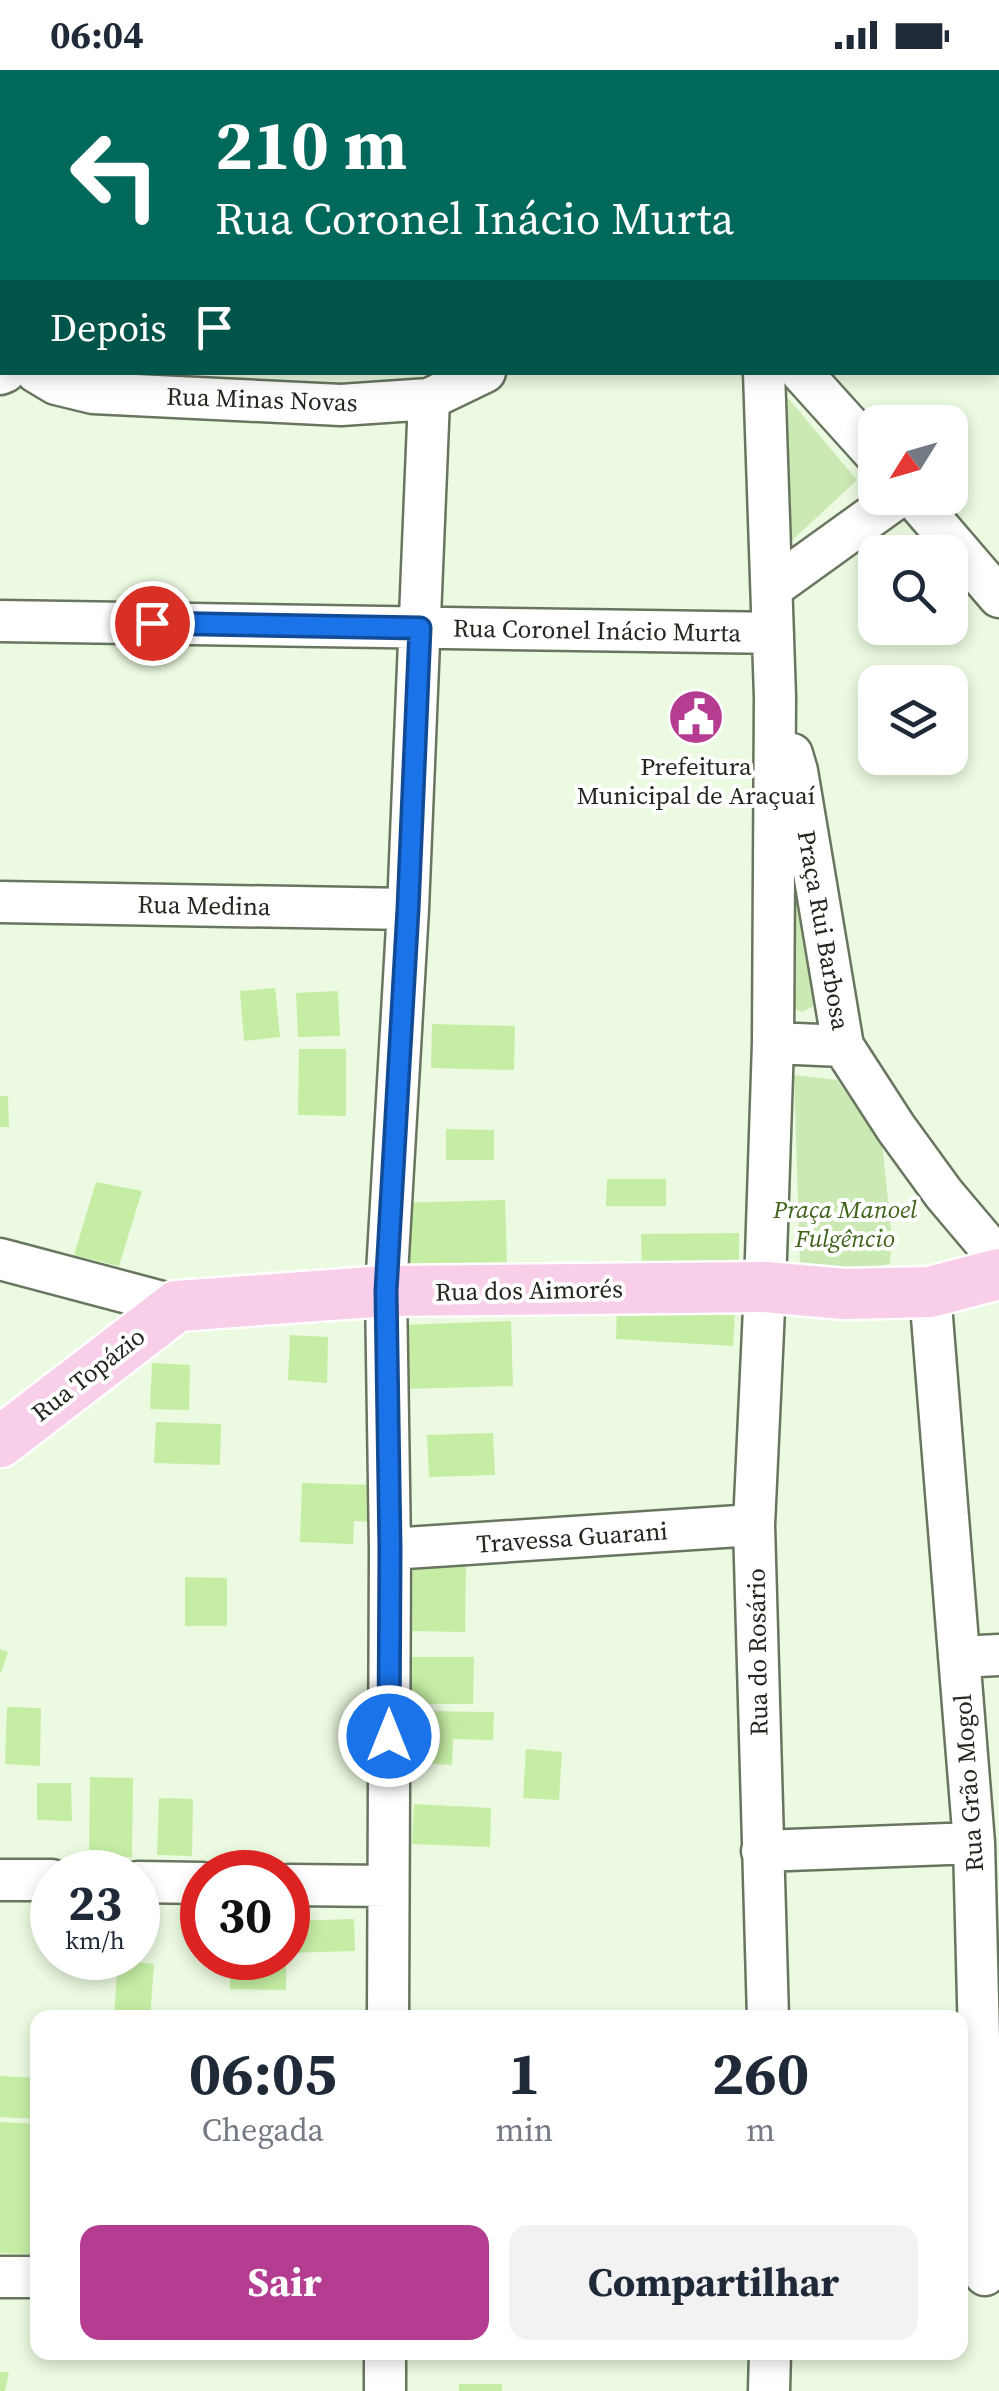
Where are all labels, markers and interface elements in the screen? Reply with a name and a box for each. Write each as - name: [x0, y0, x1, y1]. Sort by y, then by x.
- text: 06:04: [50, 9, 144, 61]
- text: 210 m: [215, 96, 407, 192]
- icon: left: [50, 110, 180, 240]
- text: Rua Coronel Inácio Murta: [215, 187, 734, 249]
- icon: arrive: [187, 300, 242, 355]
- text: Depois: [50, 302, 167, 354]
- street label: Rua Minas Novas: [166, 379, 358, 419]
- north arrow: [858, 405, 968, 515]
- map controls: [858, 405, 968, 775]
- button: search: [858, 535, 968, 645]
- pin: [110, 581, 195, 666]
- icon: arrive: [125, 596, 180, 651]
- street label: Rua Coronel Inácio Murta: [452, 610, 742, 650]
- button: layers: [858, 665, 968, 775]
- public building icon: Prefeitura Municipal de Araçuaí: [666, 687, 726, 747]
- place label: Prefeitura Municipal de Araçuaí: [577, 749, 815, 812]
- street label: Praça Rui Barbosa: [790, 827, 858, 1033]
- street label: Rua Medina: [137, 887, 271, 923]
- park label: Praça Manoel Fulgêncio: [772, 1192, 917, 1255]
- street label: Rua dos Aimorés: [435, 1271, 623, 1309]
- street label: Rua Topázio: [24, 1319, 152, 1429]
- street label: Travessa Guarani: [475, 1513, 669, 1561]
- street label: Rua do Rosário: [739, 1568, 775, 1736]
- position arrow: [337, 1684, 441, 1788]
- street label: Rua Grão Mogol: [945, 1693, 991, 1873]
- speed limit sign: 30: [180, 1850, 310, 1980]
- text: 23: [68, 1868, 122, 1937]
- text: km/h: [65, 1923, 125, 1957]
- text: 06:05: [189, 2032, 337, 2114]
- text: 1: [508, 2032, 541, 2114]
- text: 260: [712, 2032, 809, 2114]
- text: Chegada: [202, 2108, 324, 2152]
- text: min: [495, 2108, 553, 2152]
- text: m: [746, 2108, 775, 2152]
- button: Sair: [80, 2225, 489, 2340]
- button: Compartilhar: [509, 2225, 918, 2340]

